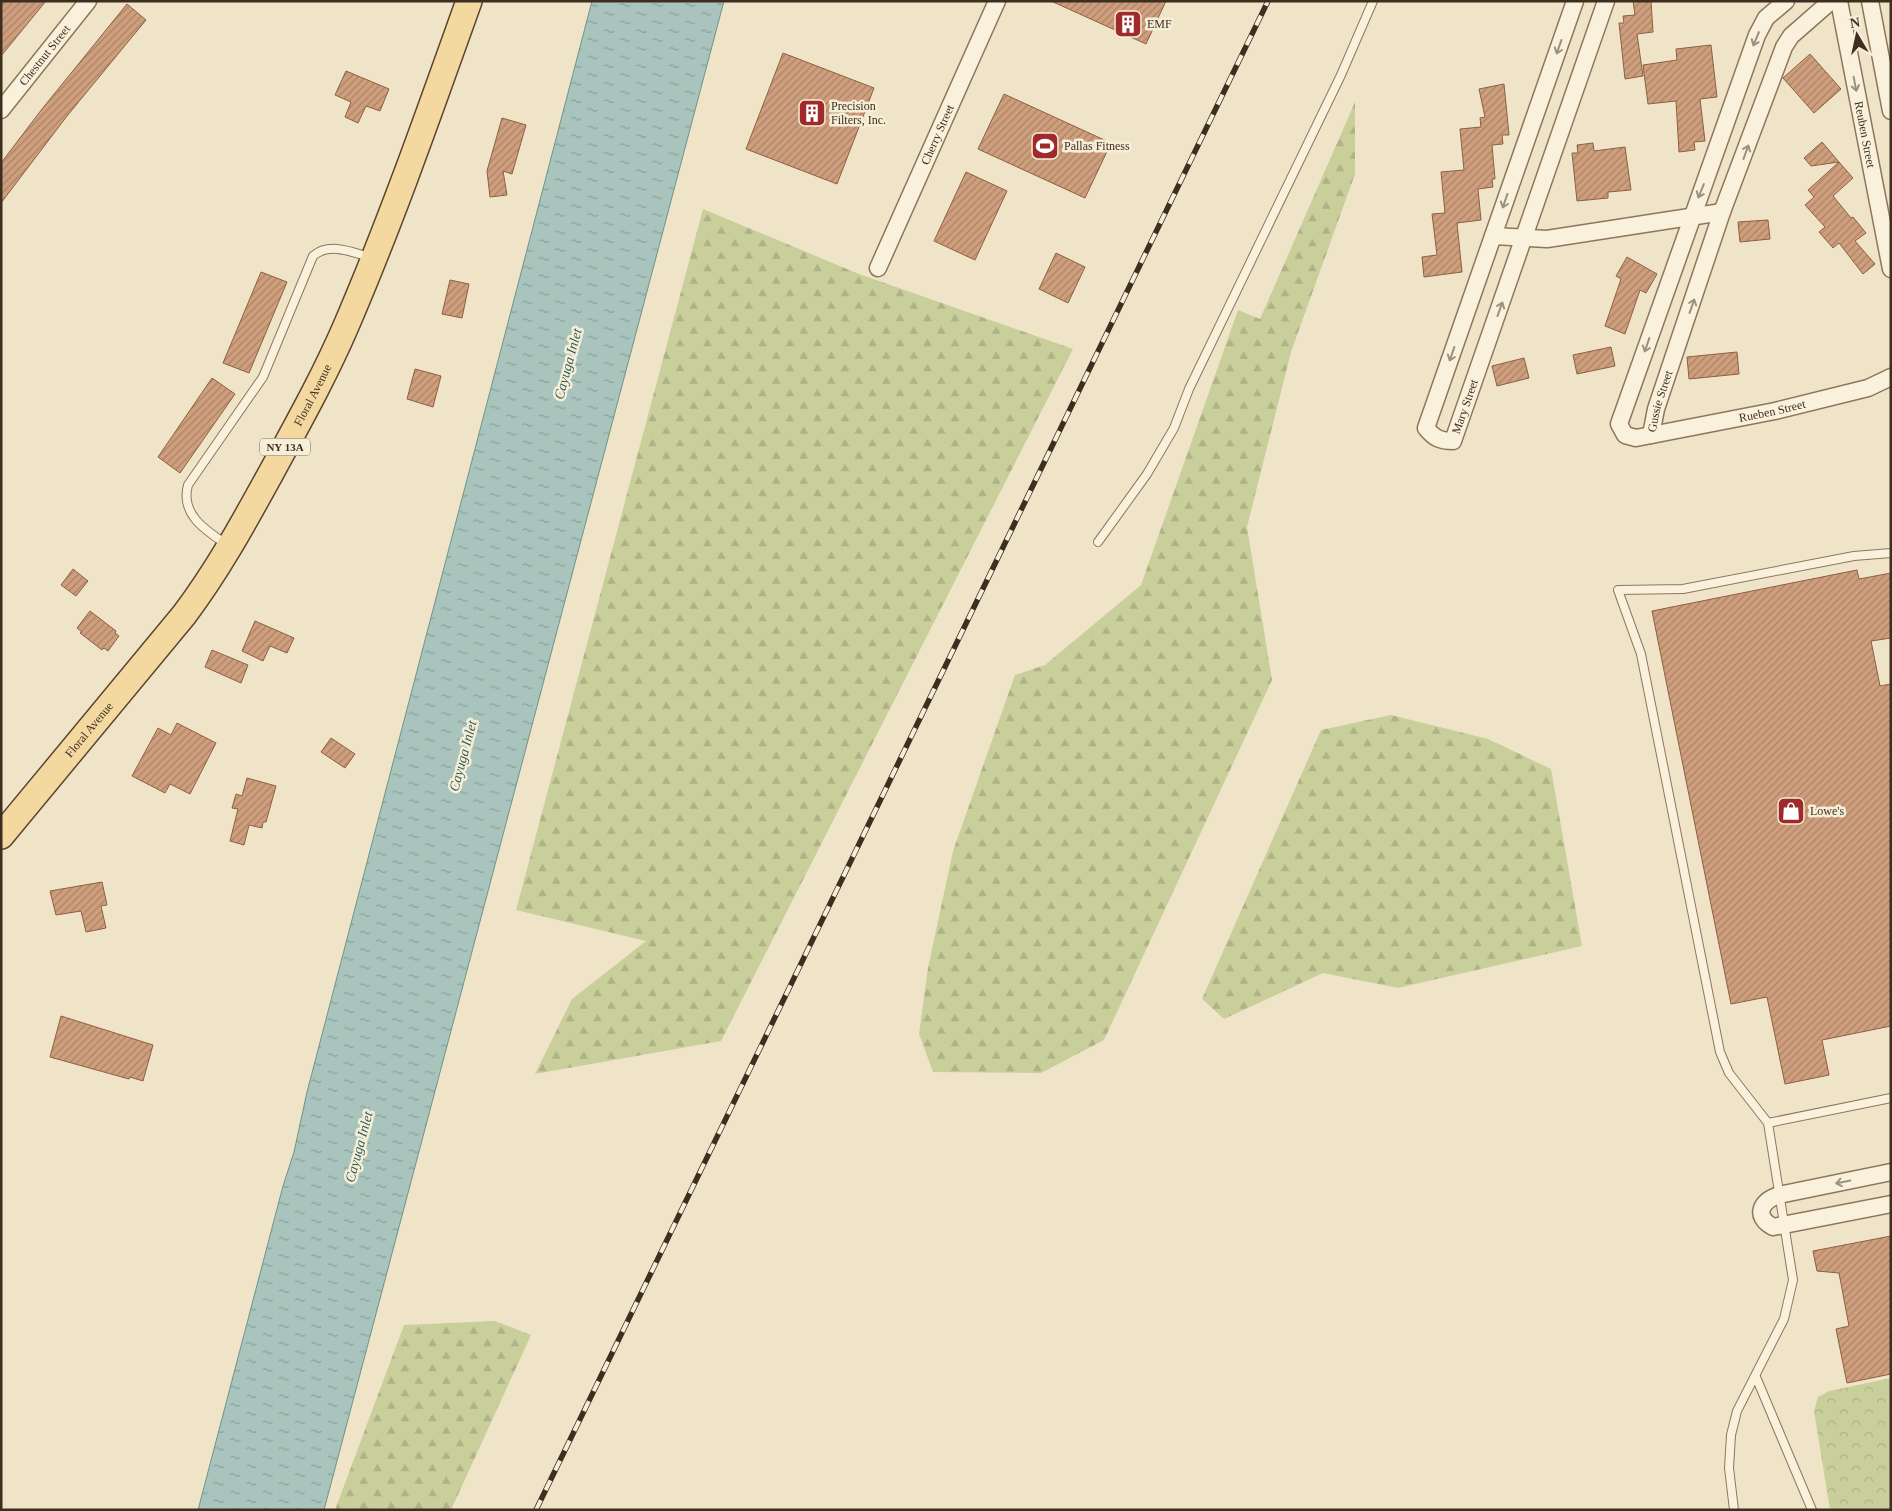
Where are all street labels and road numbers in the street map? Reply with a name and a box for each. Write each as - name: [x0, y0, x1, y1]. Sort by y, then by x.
- street label: Chestnut Street: [16, 22, 74, 88]
- street label: Reuben Street: [1852, 100, 1878, 170]
- street label: Cherry Street: [918, 102, 957, 167]
- street label: Floral Avenue: [291, 362, 334, 428]
- street label: Gussie Street: [1645, 368, 1676, 433]
- street label: Mary Street: [1449, 377, 1481, 436]
- street label: Rueben Street: [1738, 397, 1807, 425]
- road number: NY 13A: [260, 438, 310, 456]
- street label: Floral Avenue: [62, 699, 116, 760]

